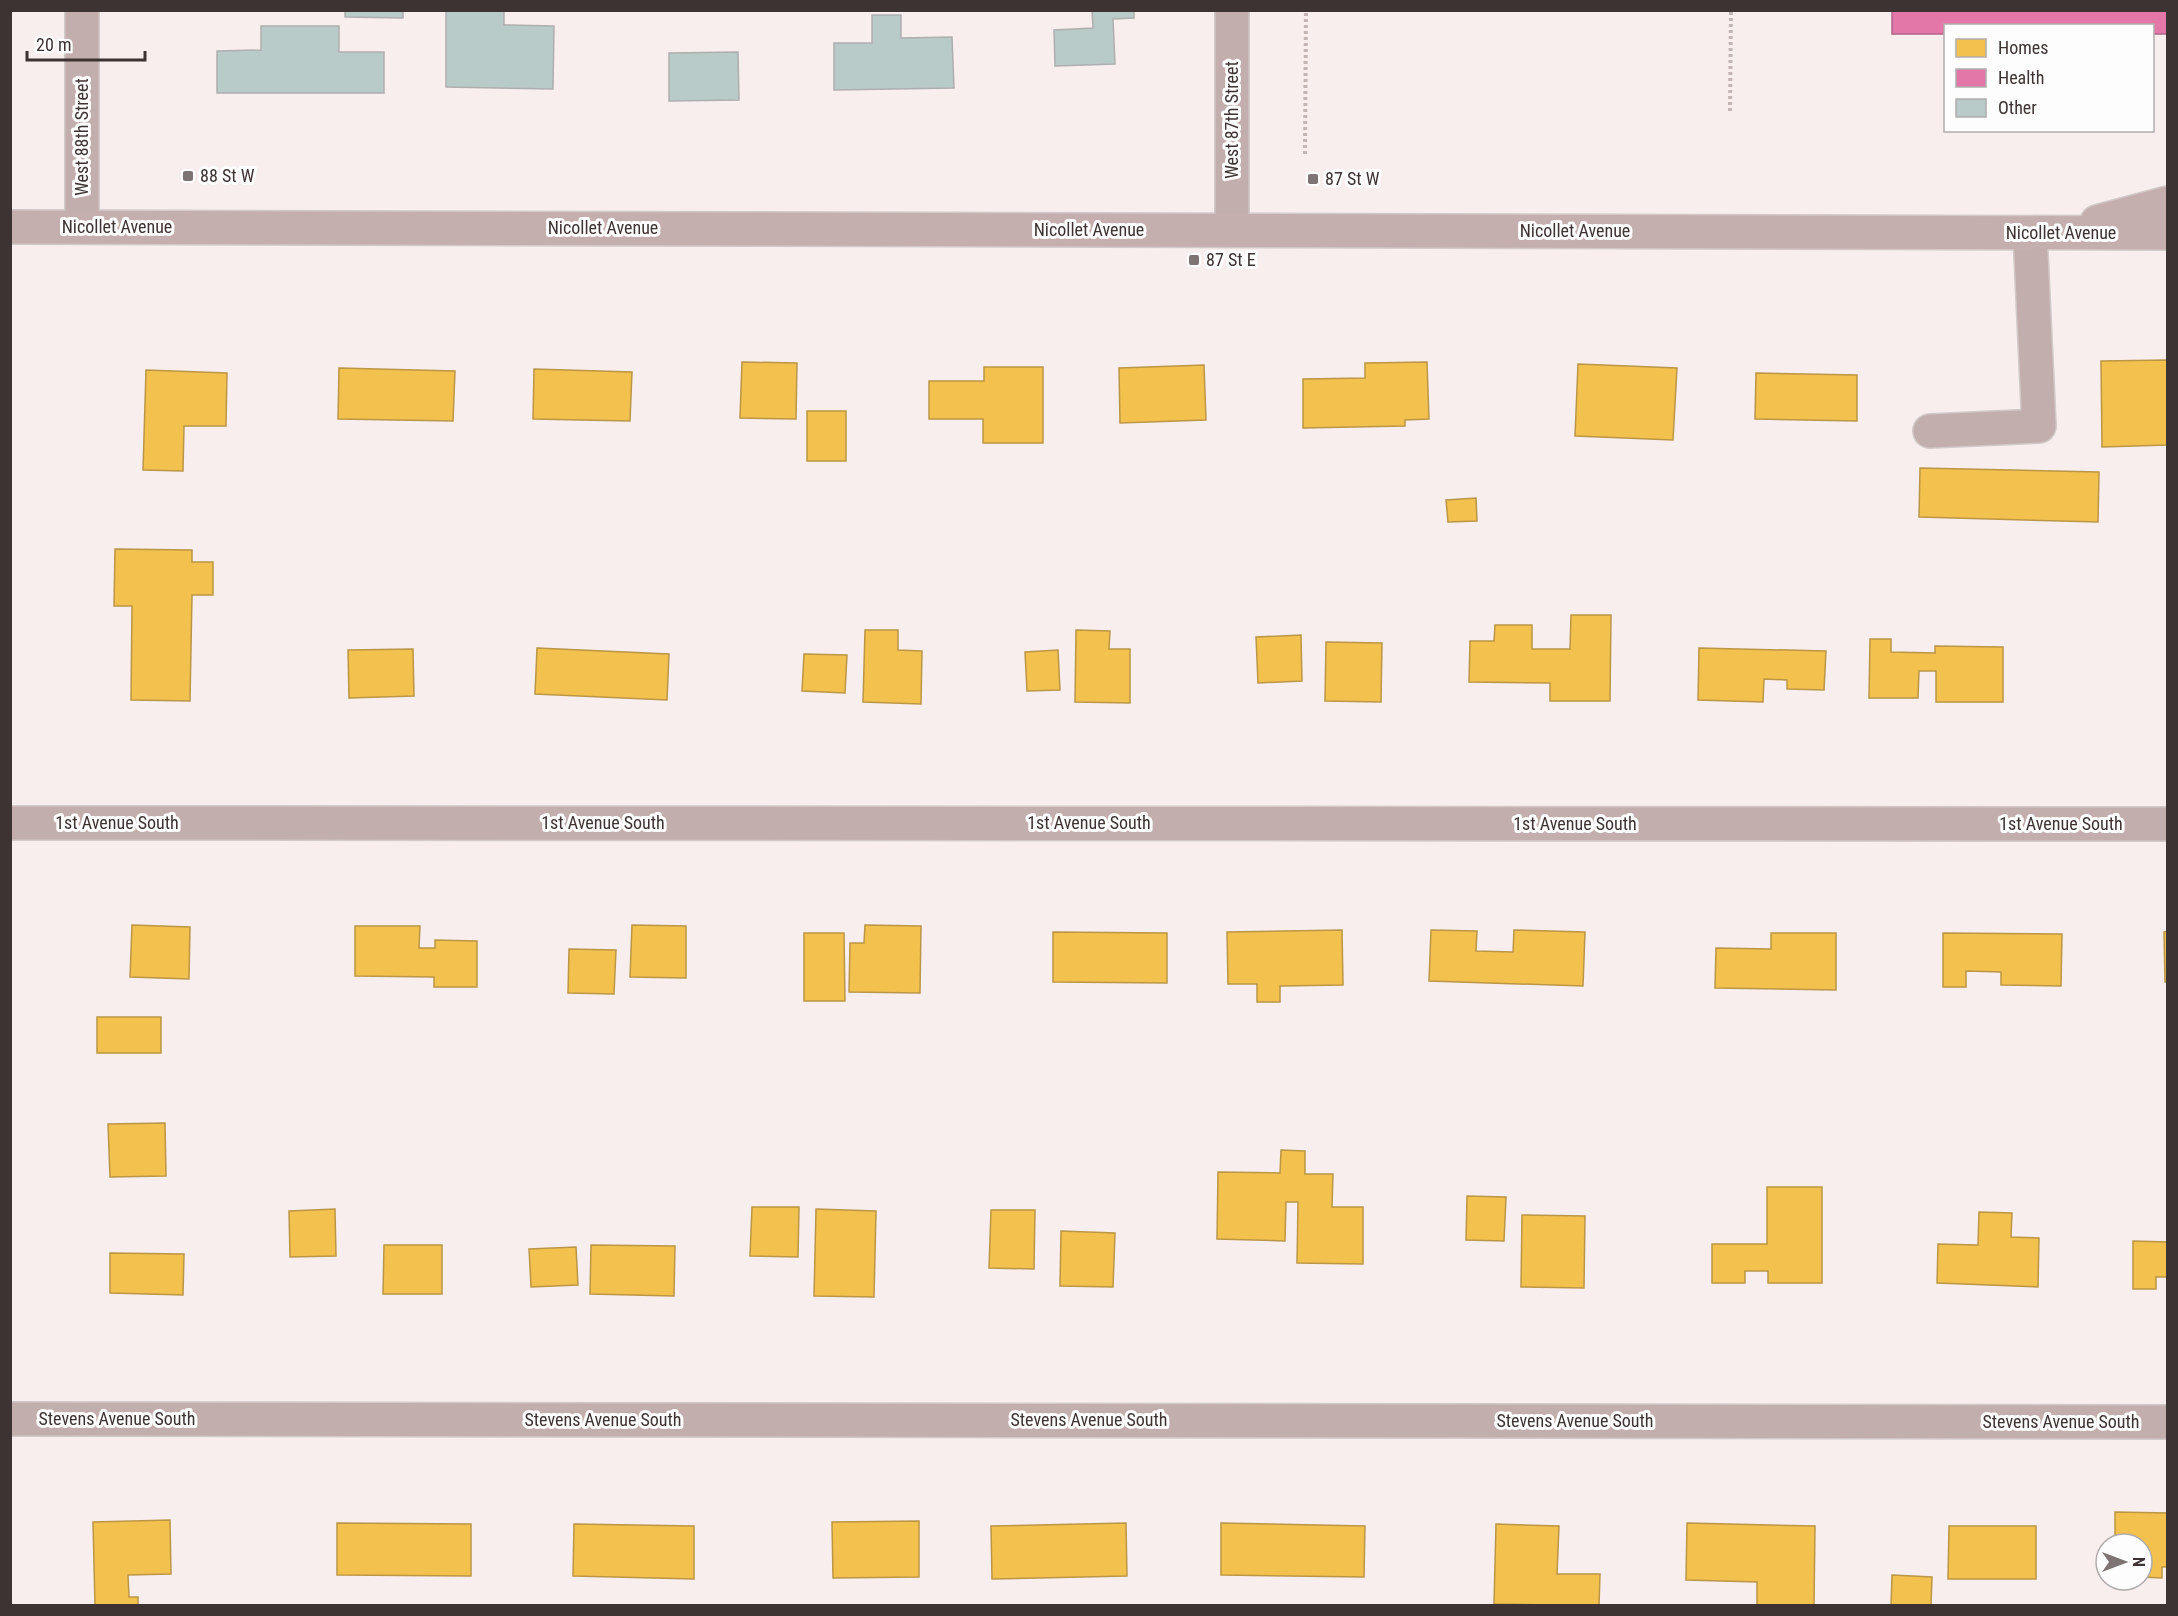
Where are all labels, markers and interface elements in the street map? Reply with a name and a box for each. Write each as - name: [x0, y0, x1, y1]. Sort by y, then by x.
- scale bar: [27, 24, 146, 62]
- legend: [1944, 24, 2154, 132]
- text: 20 m: [36, 34, 71, 55]
- text: Homes: [1998, 37, 2048, 58]
- street label: West 87th Street: [1221, 61, 1242, 179]
- text: Health: [1998, 67, 2044, 88]
- street label: West 88th Street: [71, 78, 92, 196]
- text: Other: [1998, 97, 2037, 118]
- place label: 88 St W: [200, 165, 255, 186]
- place label: 87 St W: [1325, 168, 1380, 189]
- marker: 88 St W: [181, 169, 195, 183]
- marker: 87 St W: [1306, 172, 1320, 186]
- street label: Nicollet Avenue: [62, 216, 172, 237]
- street label: Nicollet Avenue: [548, 217, 658, 238]
- street label: Nicollet Avenue: [1034, 219, 1144, 240]
- street label: Nicollet Avenue: [1520, 220, 1630, 241]
- street label: Nicollet Avenue: [2006, 222, 2116, 243]
- place label: 87 St E: [1206, 249, 1256, 270]
- marker: 87 St E: [1187, 253, 1201, 267]
- street label: 1st Avenue South: [55, 812, 179, 833]
- street label: 1st Avenue South: [541, 812, 665, 833]
- street label: 1st Avenue South: [1027, 812, 1151, 833]
- street label: 1st Avenue South: [1513, 813, 1637, 834]
- street label: 1st Avenue South: [1999, 813, 2123, 834]
- street label: Stevens Avenue South: [38, 1408, 196, 1429]
- street label: Stevens Avenue South: [524, 1409, 682, 1430]
- street label: Stevens Avenue South: [1010, 1409, 1168, 1430]
- street label: Stevens Avenue South: [1496, 1410, 1654, 1431]
- street label: Stevens Avenue South: [1982, 1411, 2140, 1432]
- north arrow: [2094, 1532, 2154, 1592]
- text: N: [2129, 1557, 2148, 1567]

